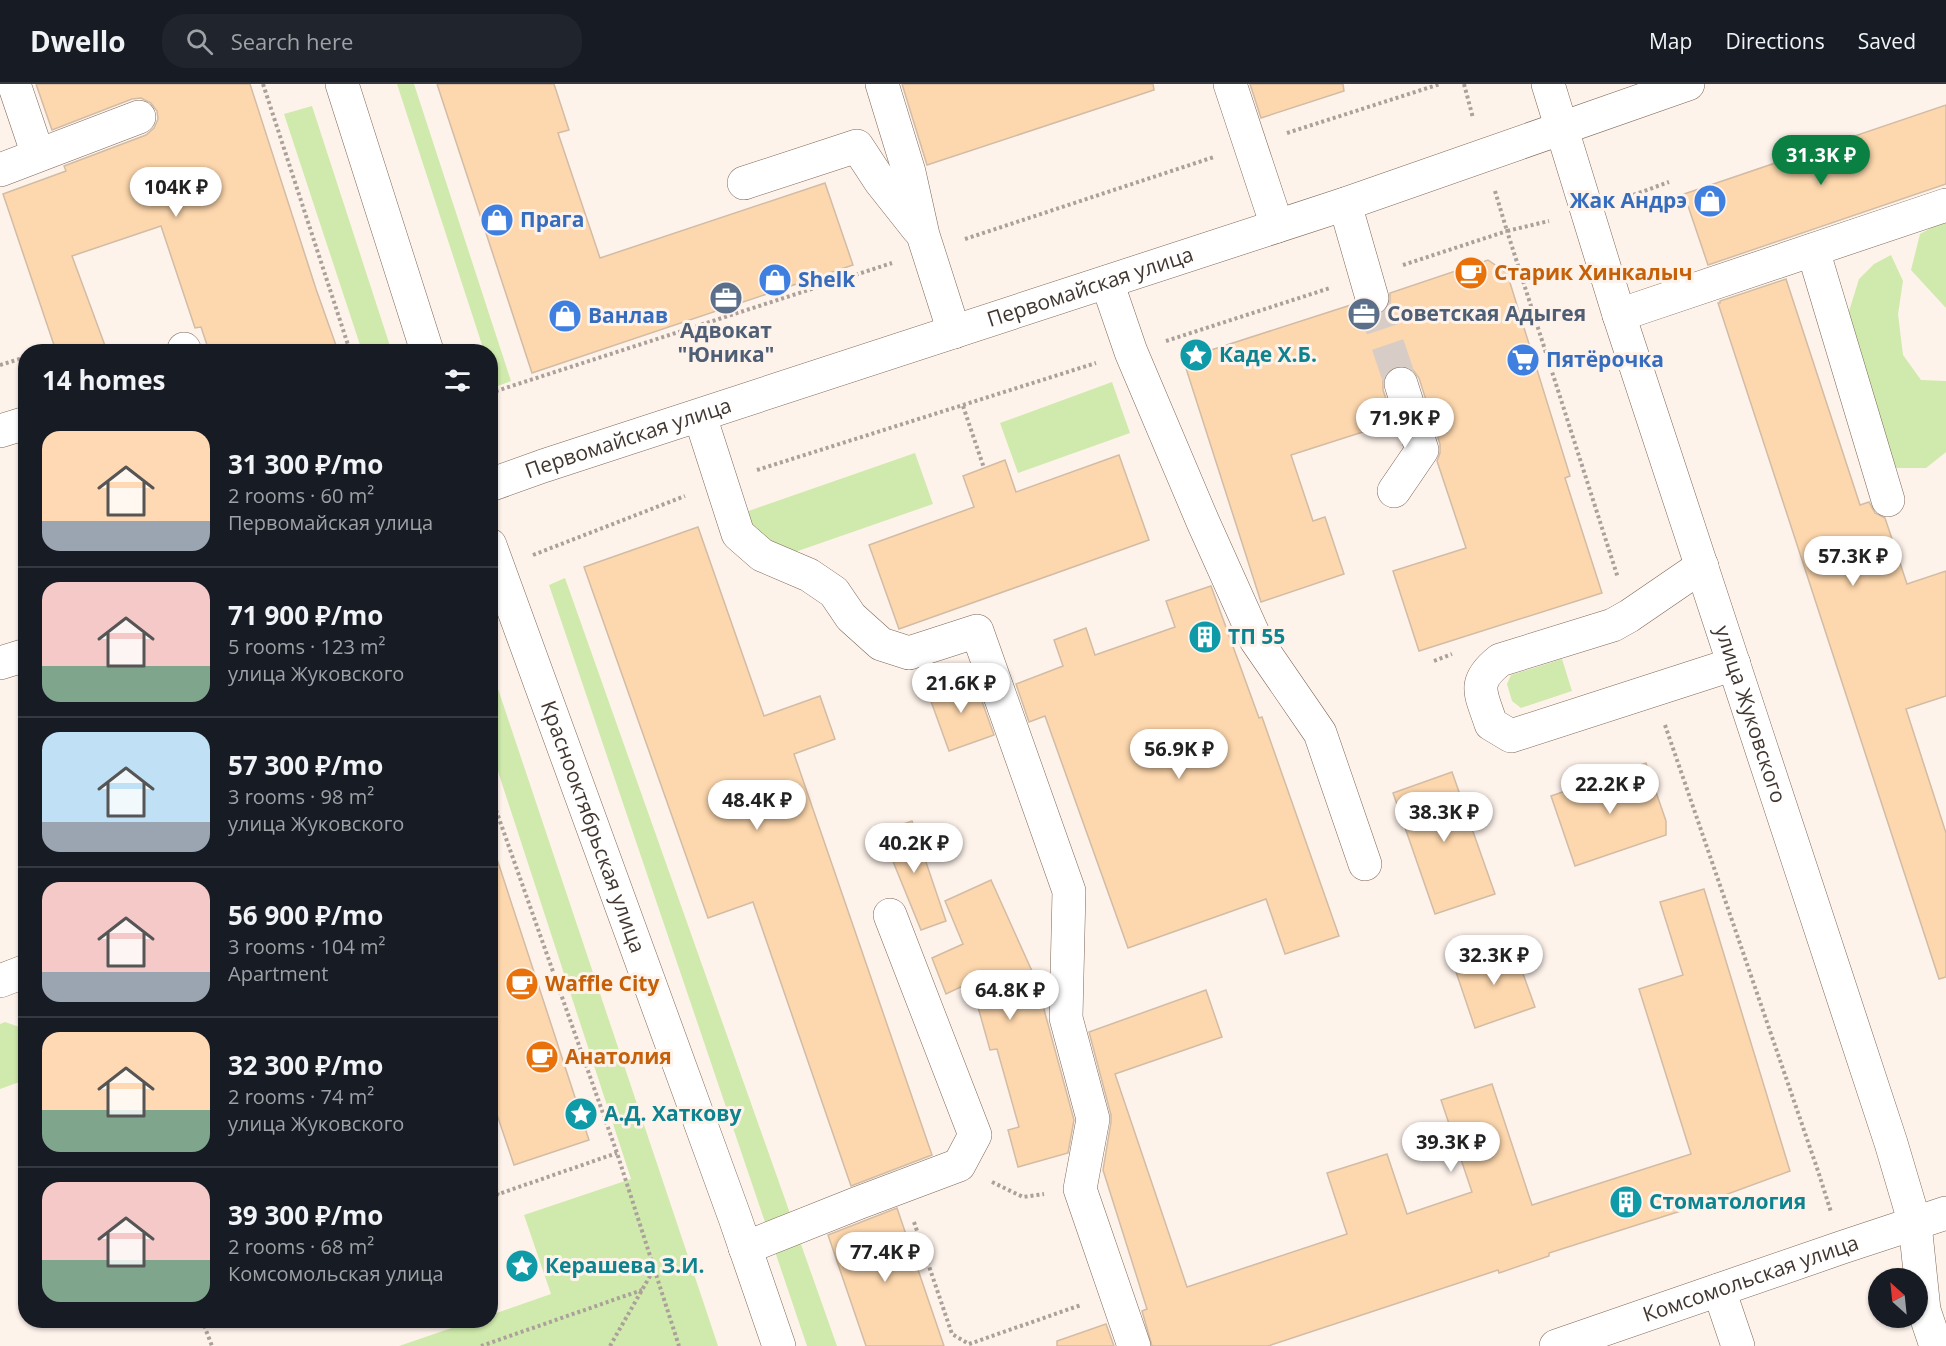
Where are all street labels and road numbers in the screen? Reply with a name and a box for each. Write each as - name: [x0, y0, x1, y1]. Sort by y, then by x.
- street label: Первомайская улица: [983, 240, 1197, 333]
- street label: Первомайская улица: [521, 390, 735, 484]
- street label: улица Жуковского: [1709, 622, 1793, 806]
- street label: Краснооктябрьская улица: [535, 697, 652, 957]
- street label: Комсомольская улица: [1639, 1228, 1862, 1328]

